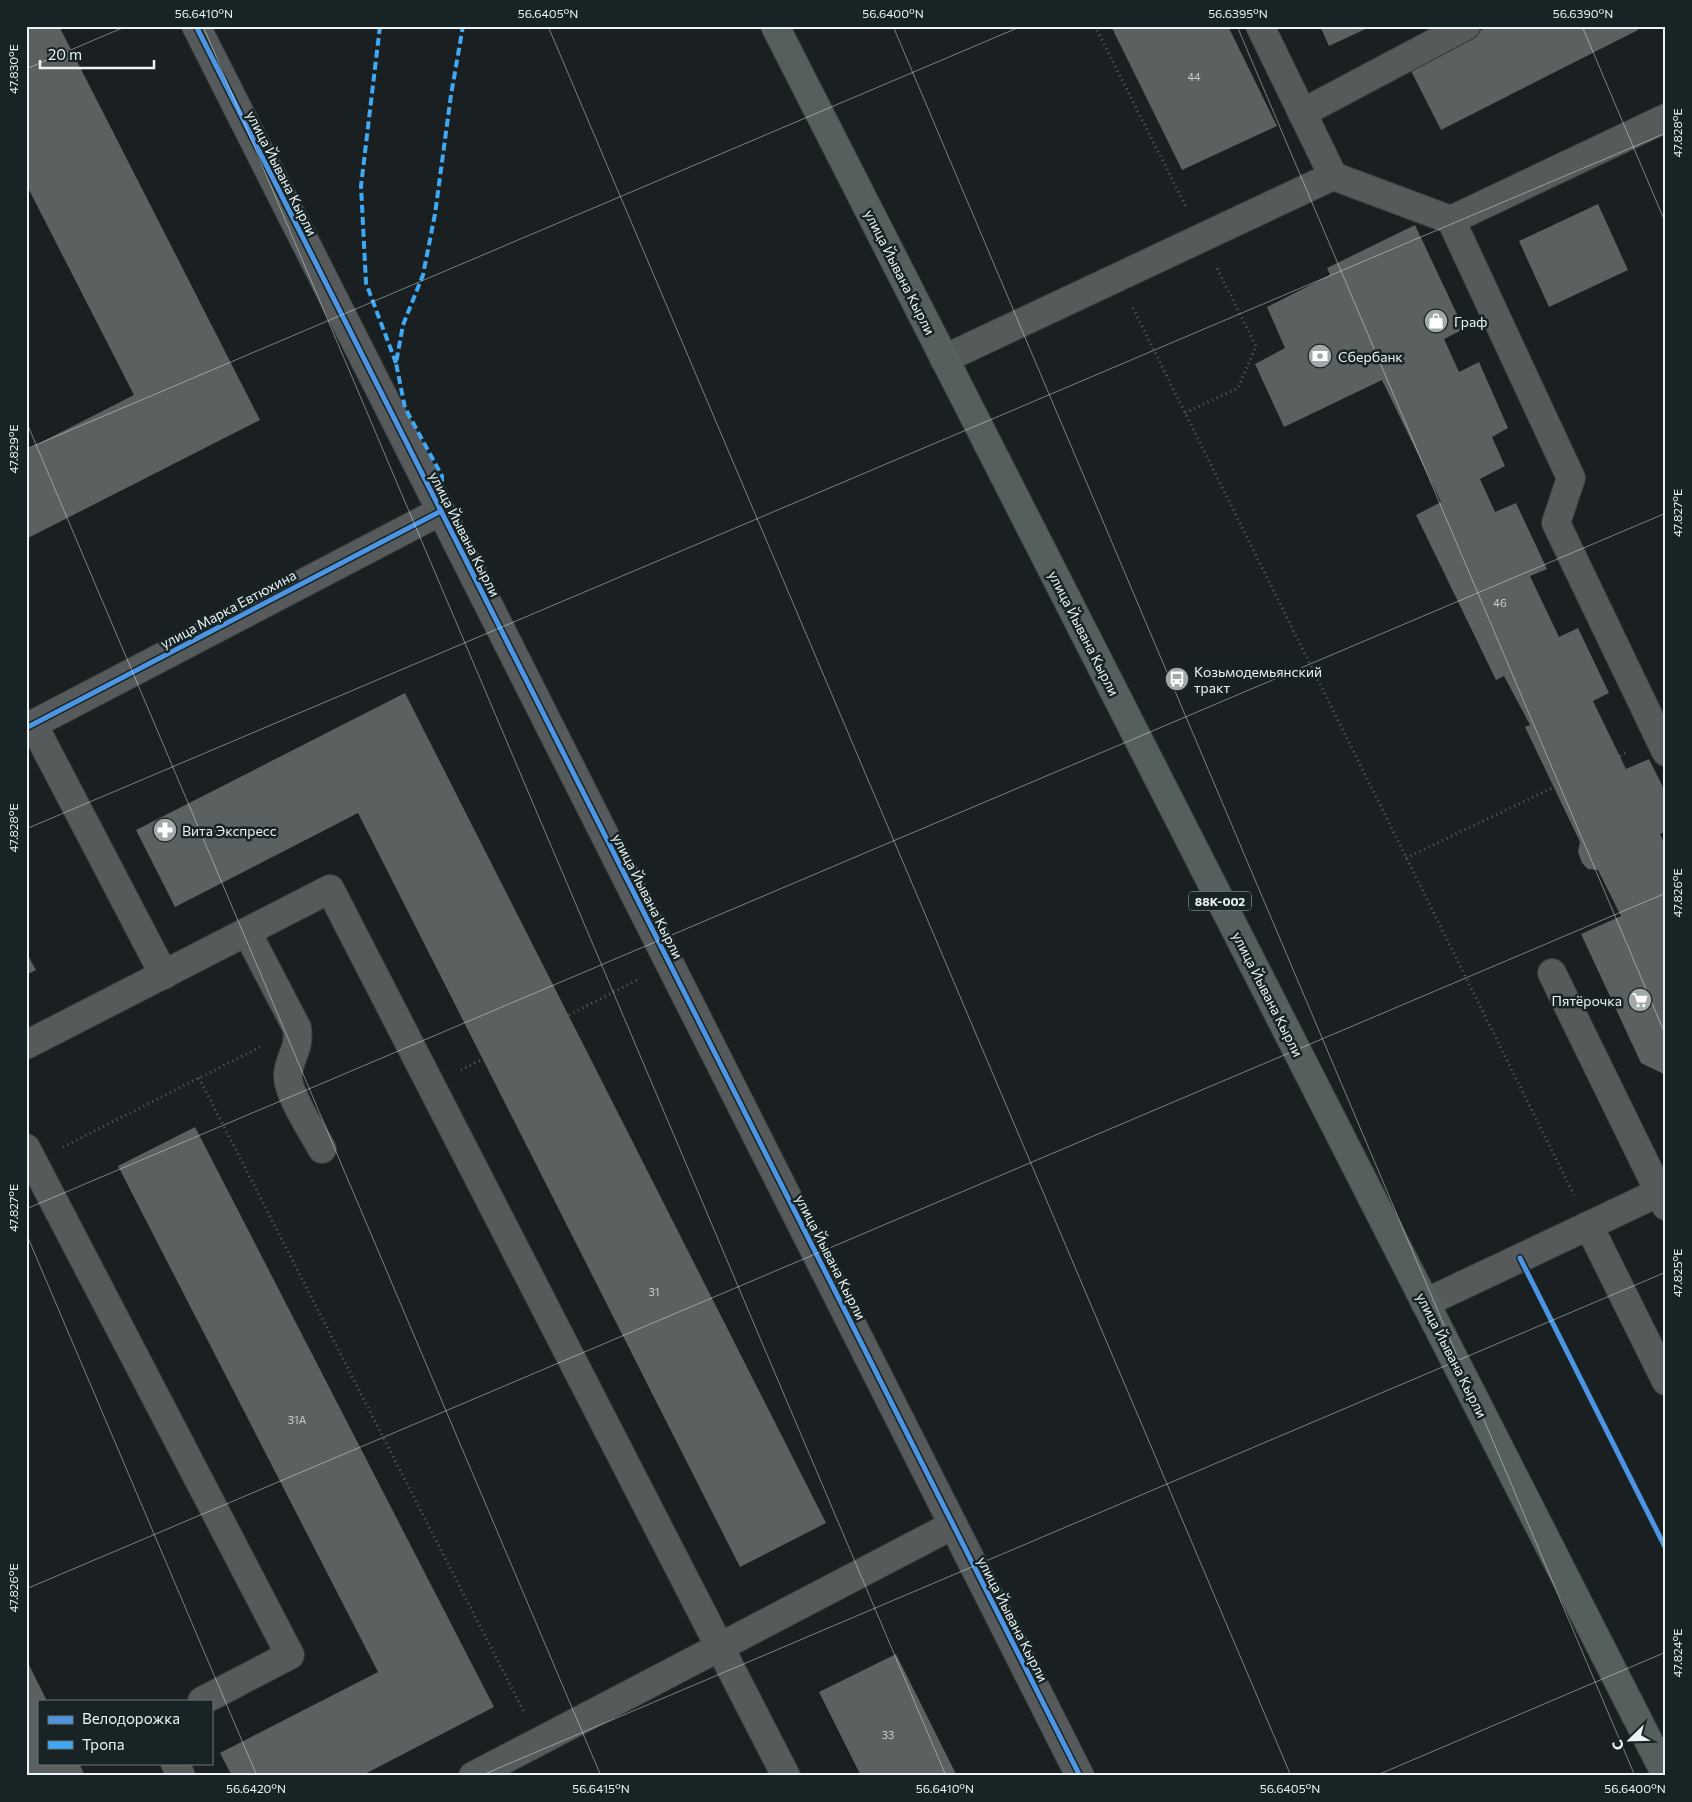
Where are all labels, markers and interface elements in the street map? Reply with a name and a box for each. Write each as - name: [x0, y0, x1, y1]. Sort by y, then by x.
- text: 56.6410°N: [175, 6, 233, 20]
- text: 56.6405°N: [518, 6, 578, 20]
- text: 56.6400°N: [862, 6, 924, 20]
- text: 56.6395°N: [1208, 6, 1268, 20]
- text: 56.6390°N: [1553, 6, 1613, 20]
- scale bar: [40, 38, 154, 70]
- text: 47.830°E: [6, 44, 20, 94]
- text: 20 m: [48, 45, 82, 63]
- house number: 44: [1187, 70, 1201, 83]
- street label: улица Йывана Кырли: [243, 108, 321, 238]
- text: 47.828°E: [1670, 108, 1684, 158]
- street label: улица Йывана Кырли: [861, 207, 939, 337]
- shop icon: Граф: [1423, 308, 1449, 334]
- place label: Граф: [1454, 313, 1487, 330]
- bank icon: Сбербанк: [1307, 343, 1333, 369]
- place label: Сбербанк: [1338, 348, 1403, 365]
- text: 47.829°E: [6, 424, 20, 474]
- street label: улица Йывана Кырли: [426, 469, 504, 599]
- text: 47.827°E: [1670, 489, 1684, 537]
- street label: улица Марка Евтюхина: [157, 566, 299, 652]
- street label: улица Йывана Кырли: [1045, 568, 1123, 698]
- house number: 46: [1493, 596, 1507, 609]
- place label: Козьмодемьянский тракт: [1194, 663, 1322, 696]
- bus stop icon: Козьмодемьянский тракт: [1164, 666, 1190, 692]
- text: 47.828°E: [6, 803, 20, 853]
- pharmacy icon: Вита Экспресс: [152, 817, 178, 843]
- place label: Вита Экспресс: [182, 822, 277, 839]
- street label: улица Йывана Кырли: [609, 831, 687, 961]
- text: 47.826°E: [1670, 868, 1684, 918]
- road number: 88К-002: [1189, 891, 1251, 910]
- street label: улица Йывана Кырли: [1229, 929, 1307, 1059]
- supermarket icon: Пятёрочка: [1627, 987, 1653, 1013]
- place label: Пятёрочка: [1552, 992, 1622, 1009]
- text: 47.827°E: [6, 1184, 20, 1232]
- street label: улица Йывана Кырли: [792, 1192, 870, 1322]
- text: 47.825°E: [1670, 1249, 1684, 1297]
- house number: 31: [649, 1285, 659, 1298]
- street label: улица Йывана Кырли: [1413, 1290, 1491, 1420]
- house number: 31А: [288, 1413, 307, 1426]
- street label: улица Йывана Кырли: [974, 1554, 1052, 1684]
- text: 47.826°E: [6, 1563, 20, 1613]
- text: 47.824°E: [1670, 1629, 1684, 1677]
- legend: [38, 1700, 212, 1764]
- text: Велодорожка: [82, 1709, 180, 1727]
- north arrow: [1604, 1714, 1654, 1764]
- house number: 33: [882, 1728, 894, 1741]
- text: Тропа: [82, 1735, 124, 1753]
- text: С: [1608, 1738, 1627, 1753]
- text: 56.6420°N: [226, 1781, 286, 1795]
- text: 56.6415°N: [572, 1781, 630, 1795]
- text: 56.6410°N: [916, 1781, 974, 1795]
- text: 56.6405°N: [1260, 1781, 1320, 1795]
- text: 56.6400°N: [1604, 1781, 1666, 1795]

